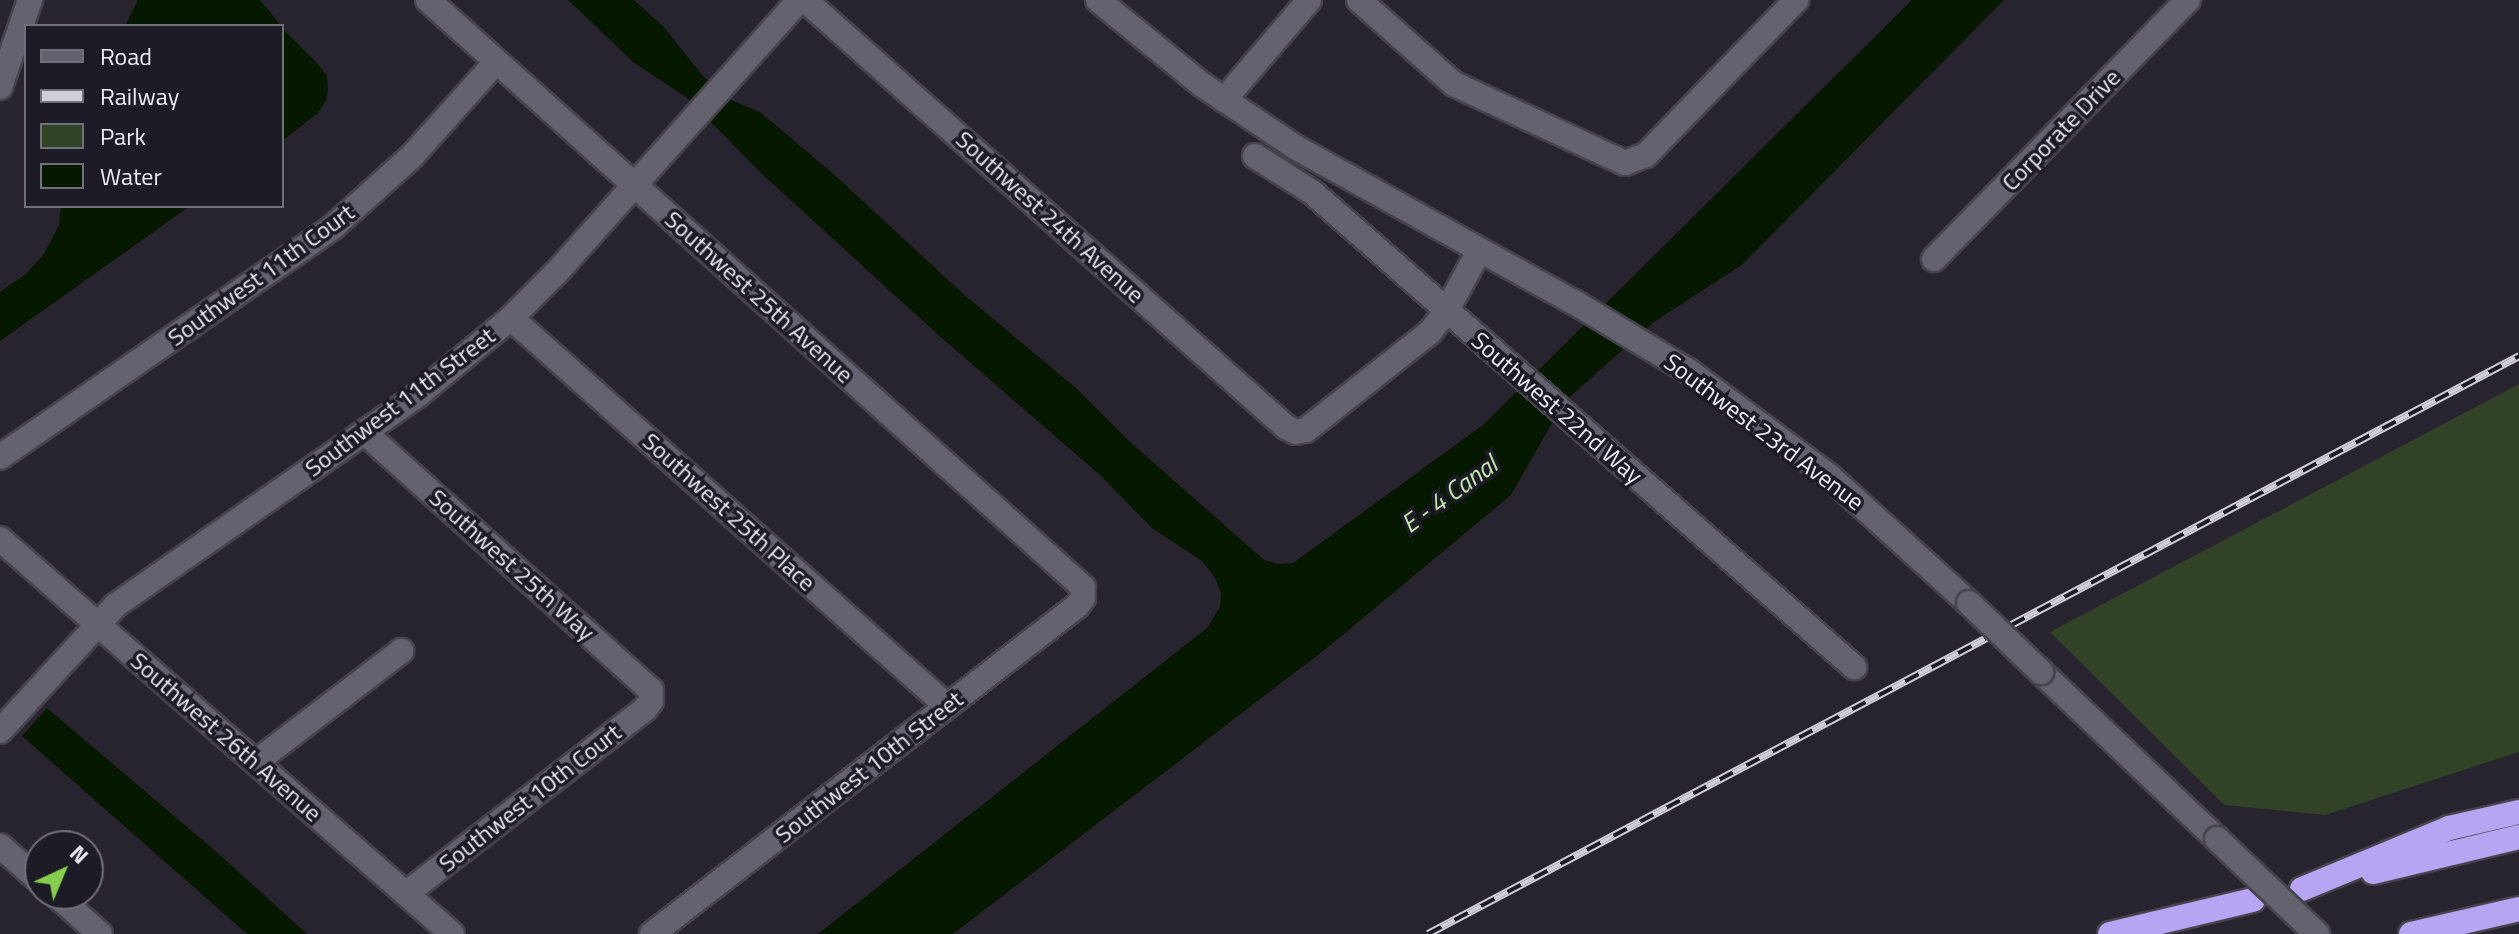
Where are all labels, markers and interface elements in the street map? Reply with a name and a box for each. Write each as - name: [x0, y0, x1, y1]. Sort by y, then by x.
- legend: [24, 24, 284, 208]
- text: Road: [100, 38, 152, 74]
- street label: Corporate Drive: [1996, 63, 2126, 197]
- text: Railway: [100, 78, 179, 114]
- text: Park: [100, 118, 146, 154]
- street label: Southwest 24th Avenue: [950, 125, 1150, 309]
- text: Water: [100, 158, 162, 194]
- street label: Southwest 11th Court: [162, 198, 360, 352]
- street label: Southwest 25th Avenue: [659, 205, 859, 389]
- street label: Southwest 11th Street: [299, 321, 501, 483]
- street label: Southwest 22nd Way: [1466, 326, 1648, 490]
- street label: Southwest 23rd Avenue: [1658, 347, 1870, 517]
- street label: Southwest 25th Place: [637, 427, 821, 597]
- water label: E - 4 Canal: [1395, 449, 1503, 539]
- street label: Southwest 25th Way: [423, 483, 601, 647]
- street label: Southwest 26th Avenue: [125, 646, 327, 828]
- street label: Southwest 10th Street: [769, 685, 969, 849]
- street label: Southwest 10th Court: [433, 718, 627, 878]
- north arrow: [24, 830, 104, 910]
- text: N: [62, 837, 97, 872]

